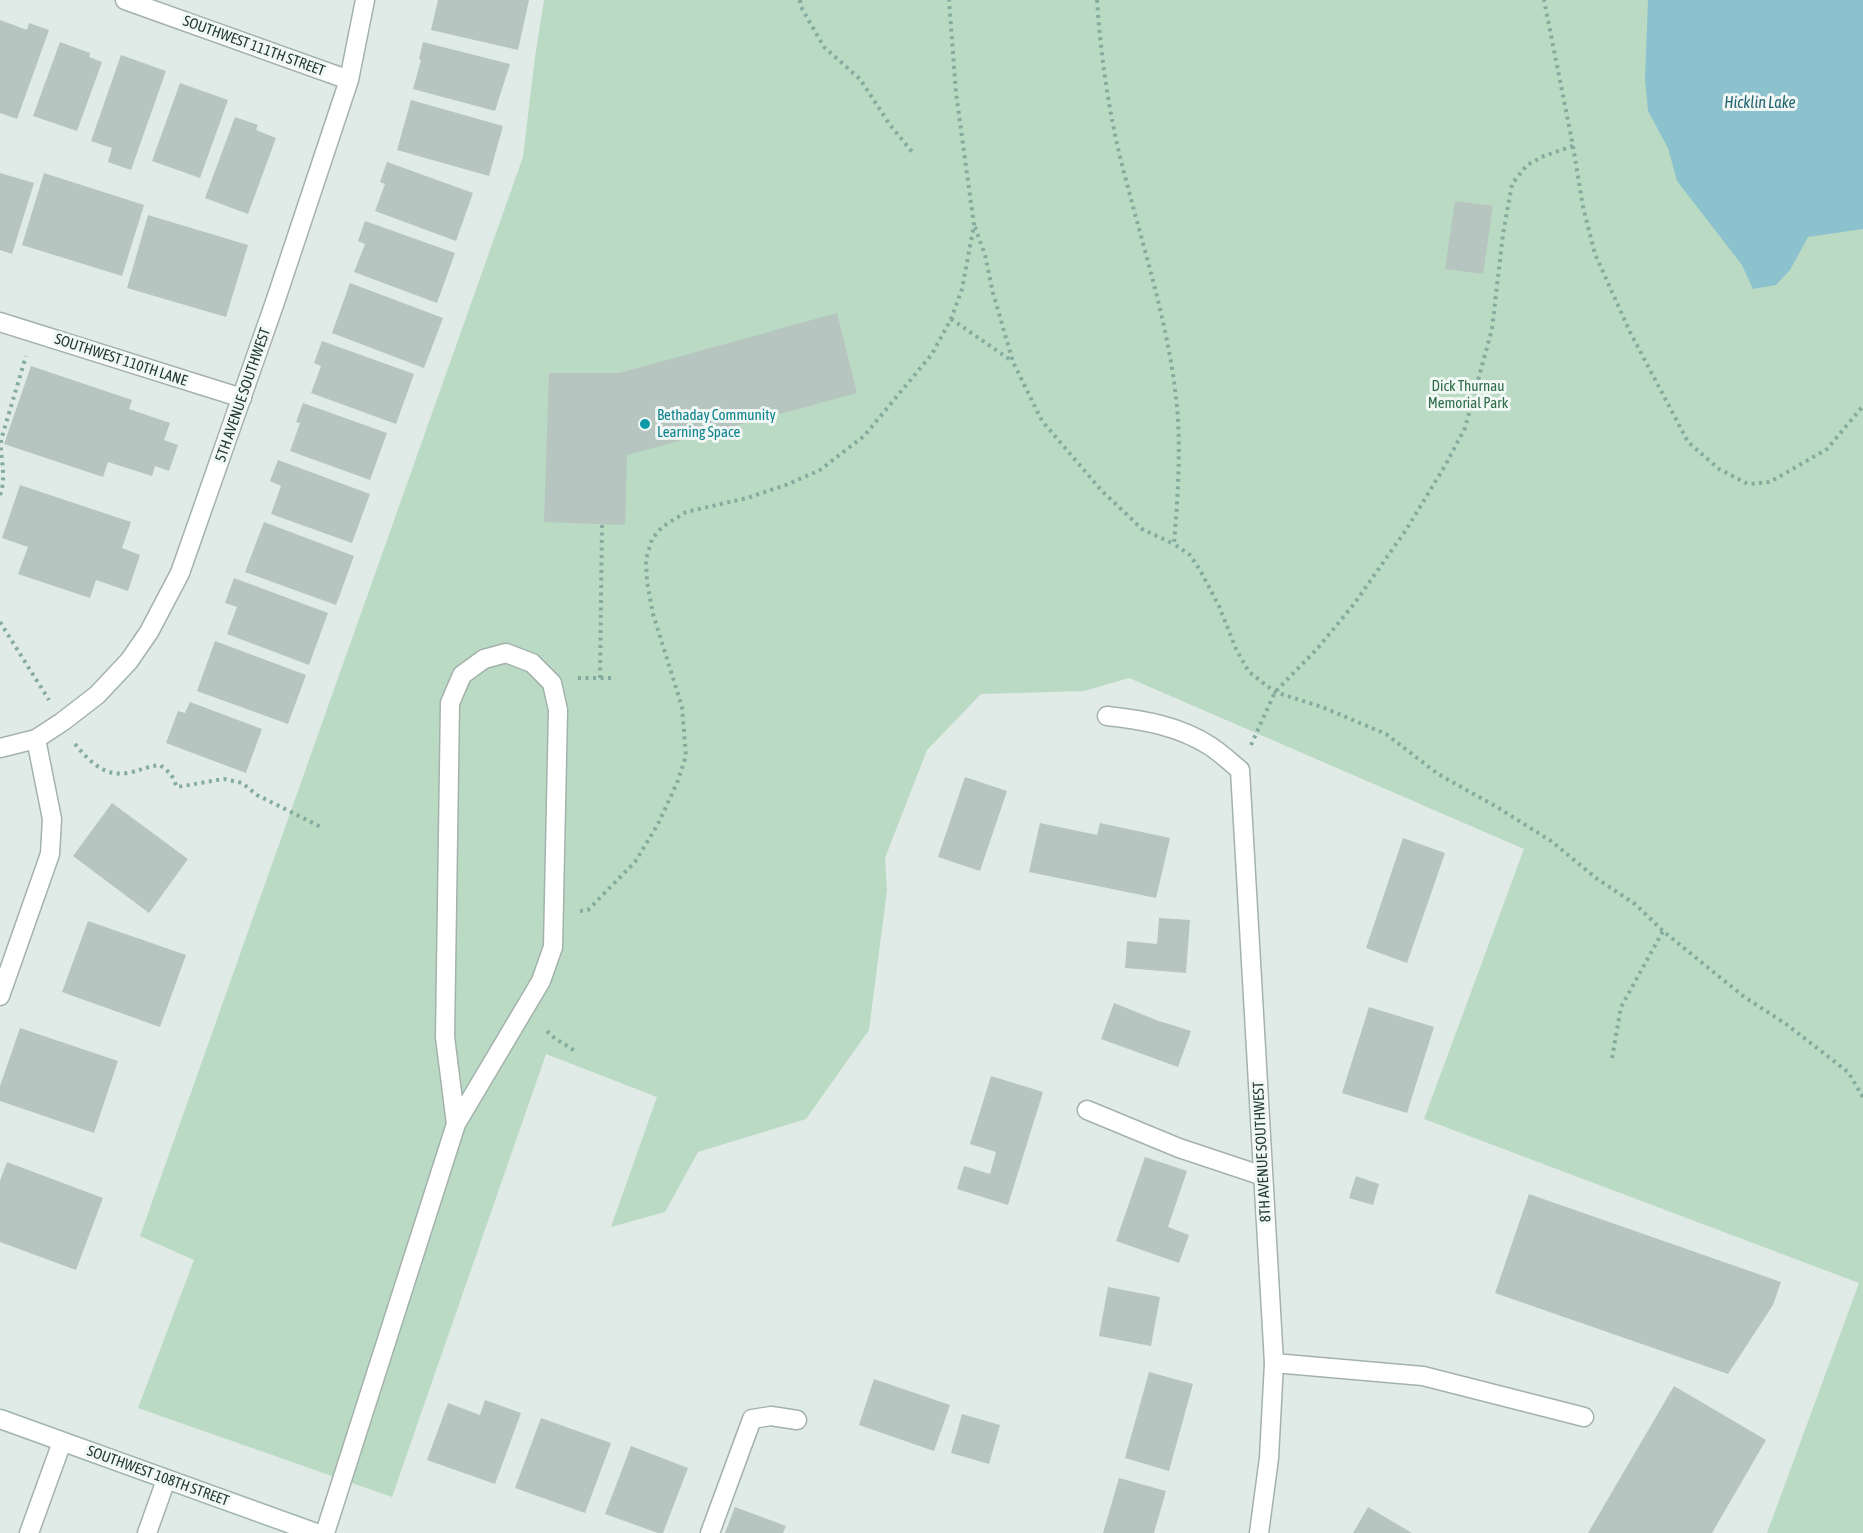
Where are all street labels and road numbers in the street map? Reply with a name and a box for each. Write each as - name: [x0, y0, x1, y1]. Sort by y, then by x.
- street label: SOUTHWEST 111TH STREET: [181, 12, 327, 80]
- street label: 5TH AVENUE SOUTHWEST: [212, 326, 274, 464]
- street label: SOUTHWEST 110TH LANE: [52, 330, 190, 390]
- street label: 8TH AVENUE SOUTHWEST: [1249, 1081, 1275, 1223]
- street label: SOUTHWEST 108TH STREET: [85, 1442, 231, 1510]

